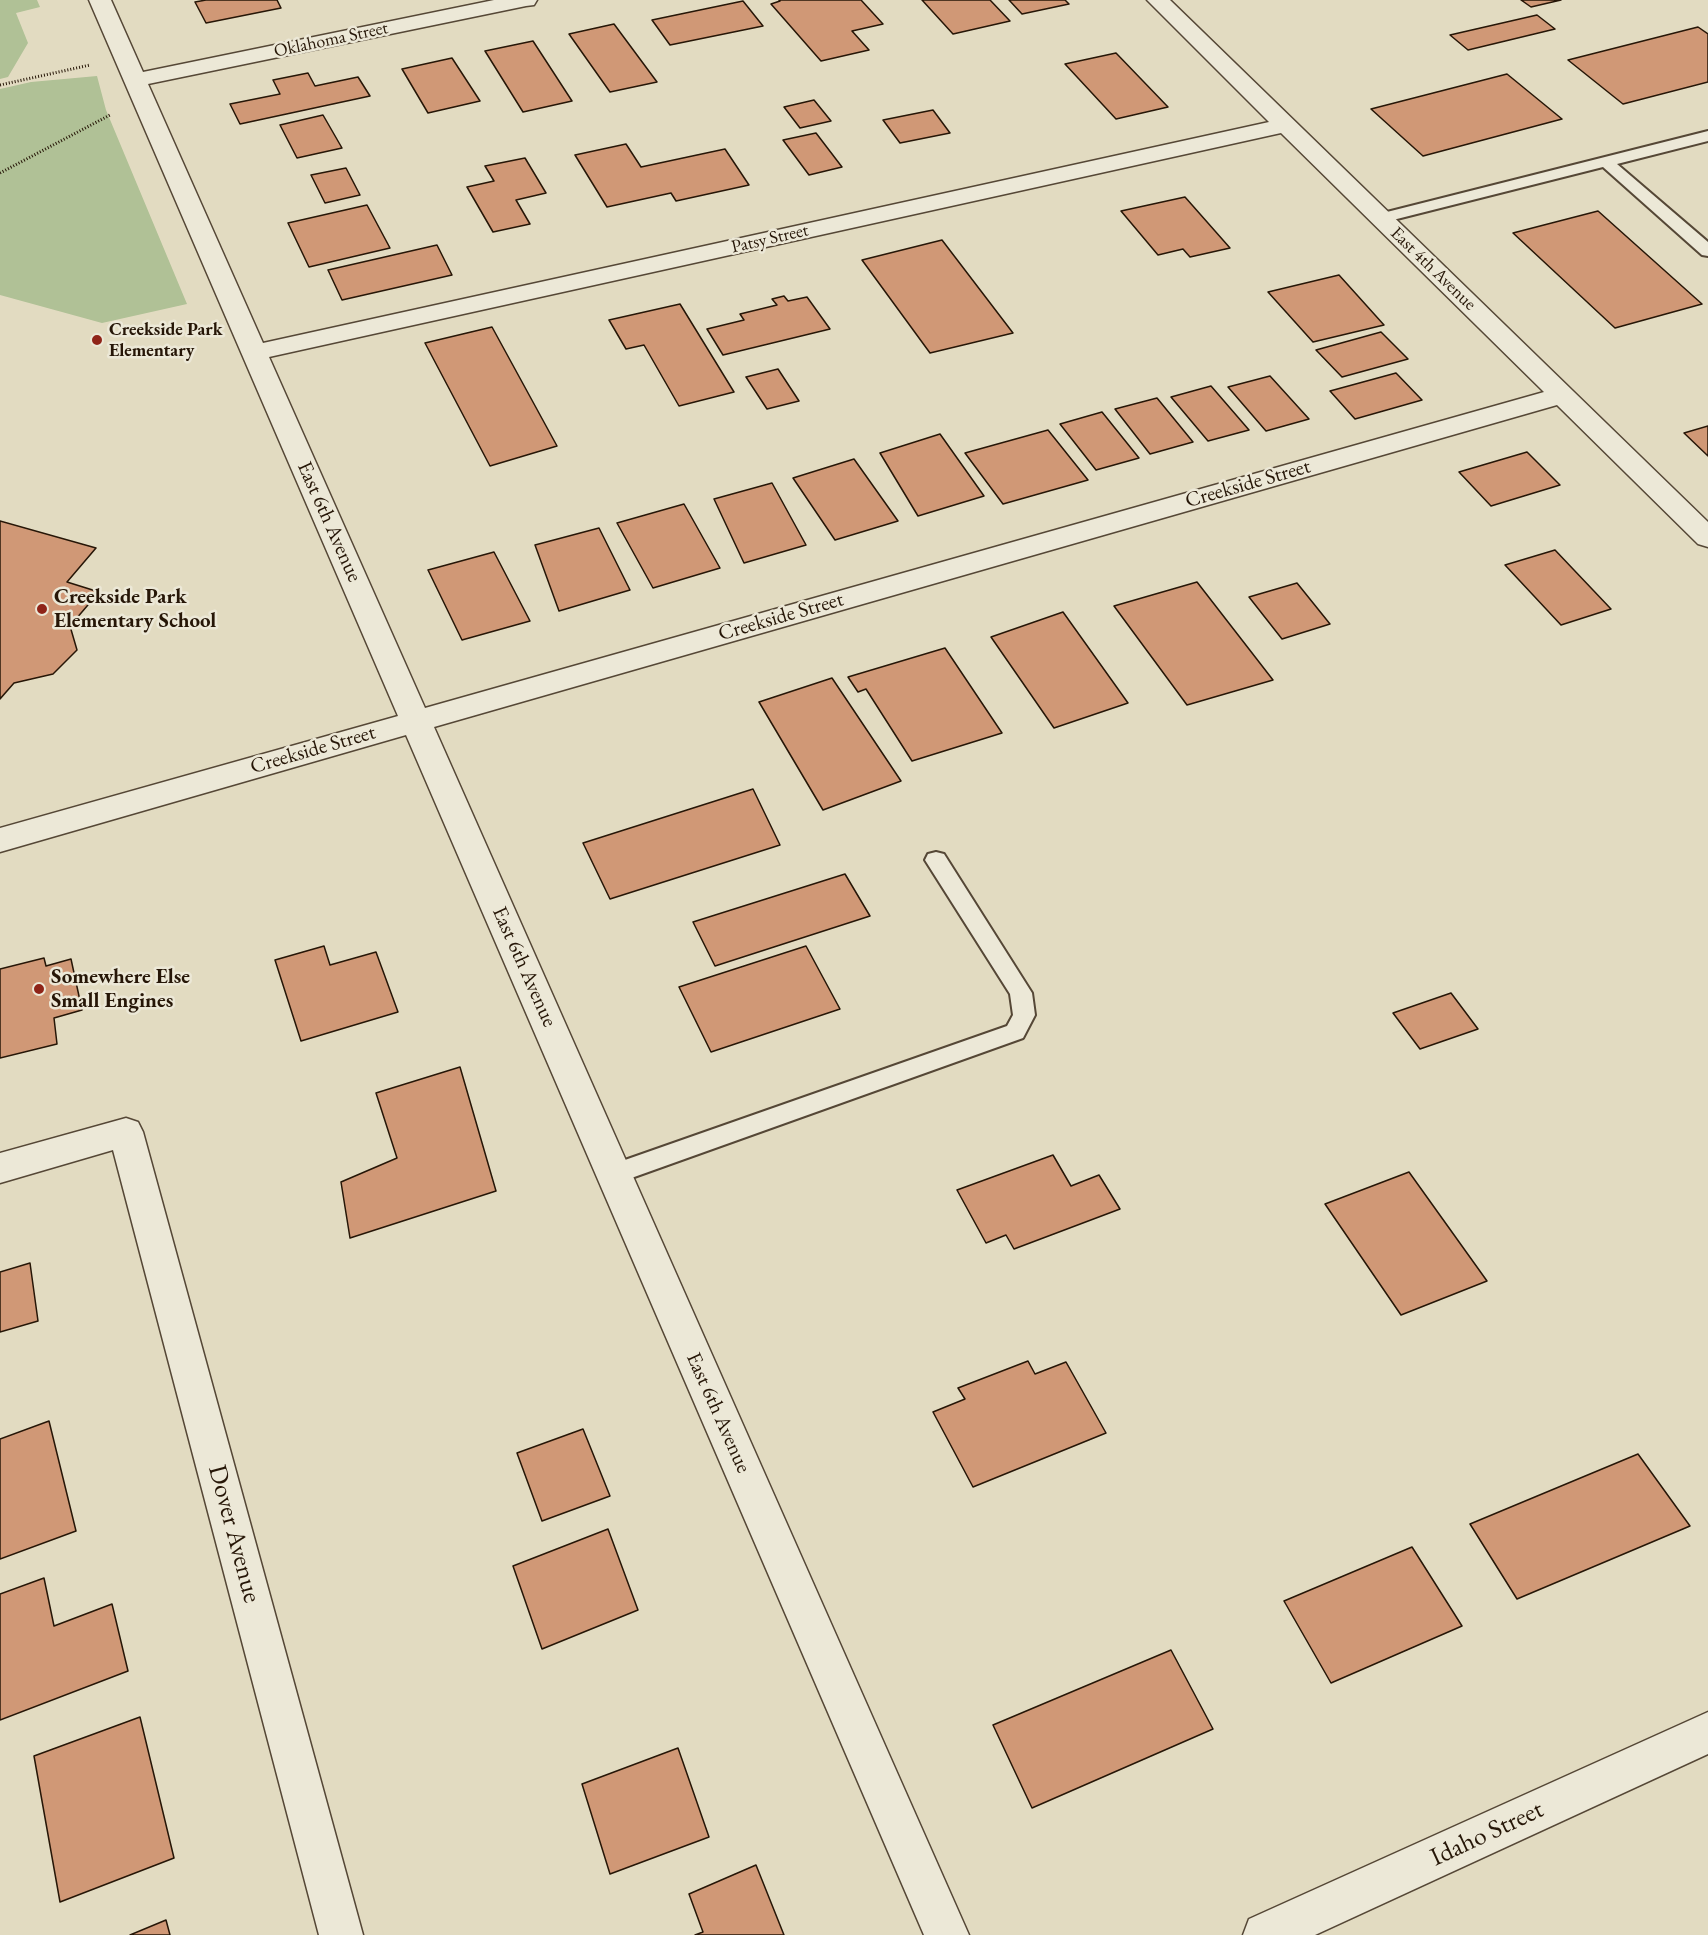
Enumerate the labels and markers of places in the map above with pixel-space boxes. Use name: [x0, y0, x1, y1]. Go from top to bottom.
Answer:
place label: Creekside Park Elementary: [109, 319, 223, 362]
marker: Creekside Park Elementary: [90, 333, 104, 347]
place label: Creekside Park Elementary School: [54, 584, 216, 634]
marker: Creekside Park Elementary School: [35, 602, 49, 616]
place label: Somewhere Else Small Engines: [51, 964, 190, 1014]
marker: Somewhere Else Small Engines: [32, 982, 46, 996]

